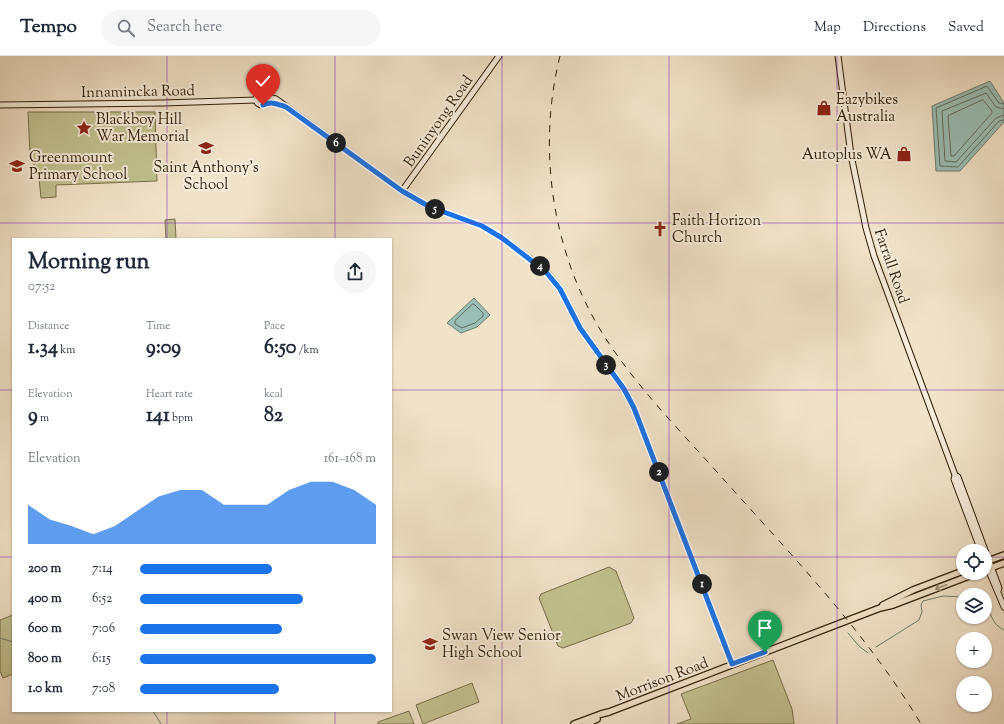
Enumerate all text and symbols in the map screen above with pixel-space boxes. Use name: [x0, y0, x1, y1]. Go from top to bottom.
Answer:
search box: [101, 10, 381, 46]
text: Tempo: [20, 14, 77, 41]
icon: search: [115, 17, 137, 39]
text: Search here: [147, 17, 222, 38]
text: Map: [814, 18, 841, 38]
text: Directions: [863, 18, 926, 38]
text: Saved: [948, 18, 984, 38]
pin: [246, 64, 280, 105]
icon: check: [252, 70, 274, 92]
street label: Buninyong Road: [400, 71, 479, 172]
street label: Innamincka Road: [81, 81, 196, 104]
place label: Eazybikes Australia: [836, 90, 898, 128]
shop icon: Eazybikes Australia: [815, 99, 833, 117]
place label: Blackboy Hill War Memorial: [96, 110, 189, 148]
place icon: Blackboy Hill War Memorial: [75, 119, 93, 137]
pin: 6: [326, 133, 346, 153]
text: 6: [333, 135, 339, 151]
school or university icon: Saint Anthony's School: [197, 139, 215, 157]
place label: Autoplus WA: [802, 145, 892, 166]
shop icon: Autoplus WA: [895, 145, 913, 163]
place label: Greenmount Primary School: [29, 148, 127, 186]
school or university icon: Greenmount Primary School: [8, 157, 26, 175]
place label: Saint Anthony's School: [153, 158, 259, 196]
pin: 5: [425, 199, 445, 219]
text: 5: [433, 201, 437, 217]
place label: Faith Horizon Church: [672, 211, 761, 249]
church icon: Faith Horizon Church: [651, 220, 669, 238]
street label: Farrall Road: [868, 226, 913, 307]
text: Morning run: [28, 247, 150, 279]
button: share: [334, 251, 376, 293]
pin: 4: [530, 256, 550, 276]
text: 4: [537, 258, 543, 274]
text: 07:52: [28, 278, 55, 296]
text: Distance: [28, 318, 69, 334]
text: Time: [146, 318, 170, 334]
text: Pace: [264, 318, 285, 334]
text: 1.34: [28, 334, 58, 363]
text: 9:09: [146, 334, 181, 363]
text: 6:50: [264, 334, 296, 363]
text: km: [58, 342, 75, 358]
text: /km: [296, 342, 319, 358]
pin: 3: [596, 355, 616, 375]
text: 3: [604, 357, 608, 373]
text: Elevation: [28, 386, 73, 402]
text: Heart rate: [146, 386, 193, 402]
text: kcal: [264, 386, 283, 402]
text: 9: [28, 402, 38, 431]
text: 141: [146, 402, 170, 431]
text: 82: [264, 402, 283, 431]
text: m: [38, 410, 49, 426]
text: bpm: [170, 410, 193, 426]
text: Elevation: [28, 450, 81, 468]
text: 161–168 m: [324, 450, 376, 468]
pin: 2: [649, 462, 669, 482]
text: 2: [656, 464, 662, 480]
map controls: [956, 544, 992, 712]
button: locate: [956, 544, 992, 580]
text: 200 m: [28, 560, 61, 578]
text: 7:14: [92, 560, 113, 578]
pin: 1: [692, 574, 712, 594]
text: 1: [700, 576, 704, 592]
one-way arrow: [935, 584, 947, 592]
button: layers: [956, 588, 992, 624]
text: 400 m: [28, 590, 62, 608]
text: 6:52: [92, 590, 112, 608]
pin: [748, 611, 782, 652]
icon: arrive: [754, 617, 776, 639]
text: 600 m: [28, 620, 62, 638]
text: 7:06: [92, 620, 115, 638]
place label: Swan View Senior High School: [442, 626, 561, 664]
button: +: [956, 632, 992, 668]
school or university icon: Swan View Senior High School: [421, 635, 439, 653]
text: 800 m: [28, 650, 62, 668]
text: 6:15: [92, 650, 111, 668]
street label: Morrison Road: [613, 653, 712, 708]
button: −: [956, 676, 992, 712]
text: 1.0 km: [28, 680, 63, 698]
text: 7:08: [92, 680, 115, 698]

